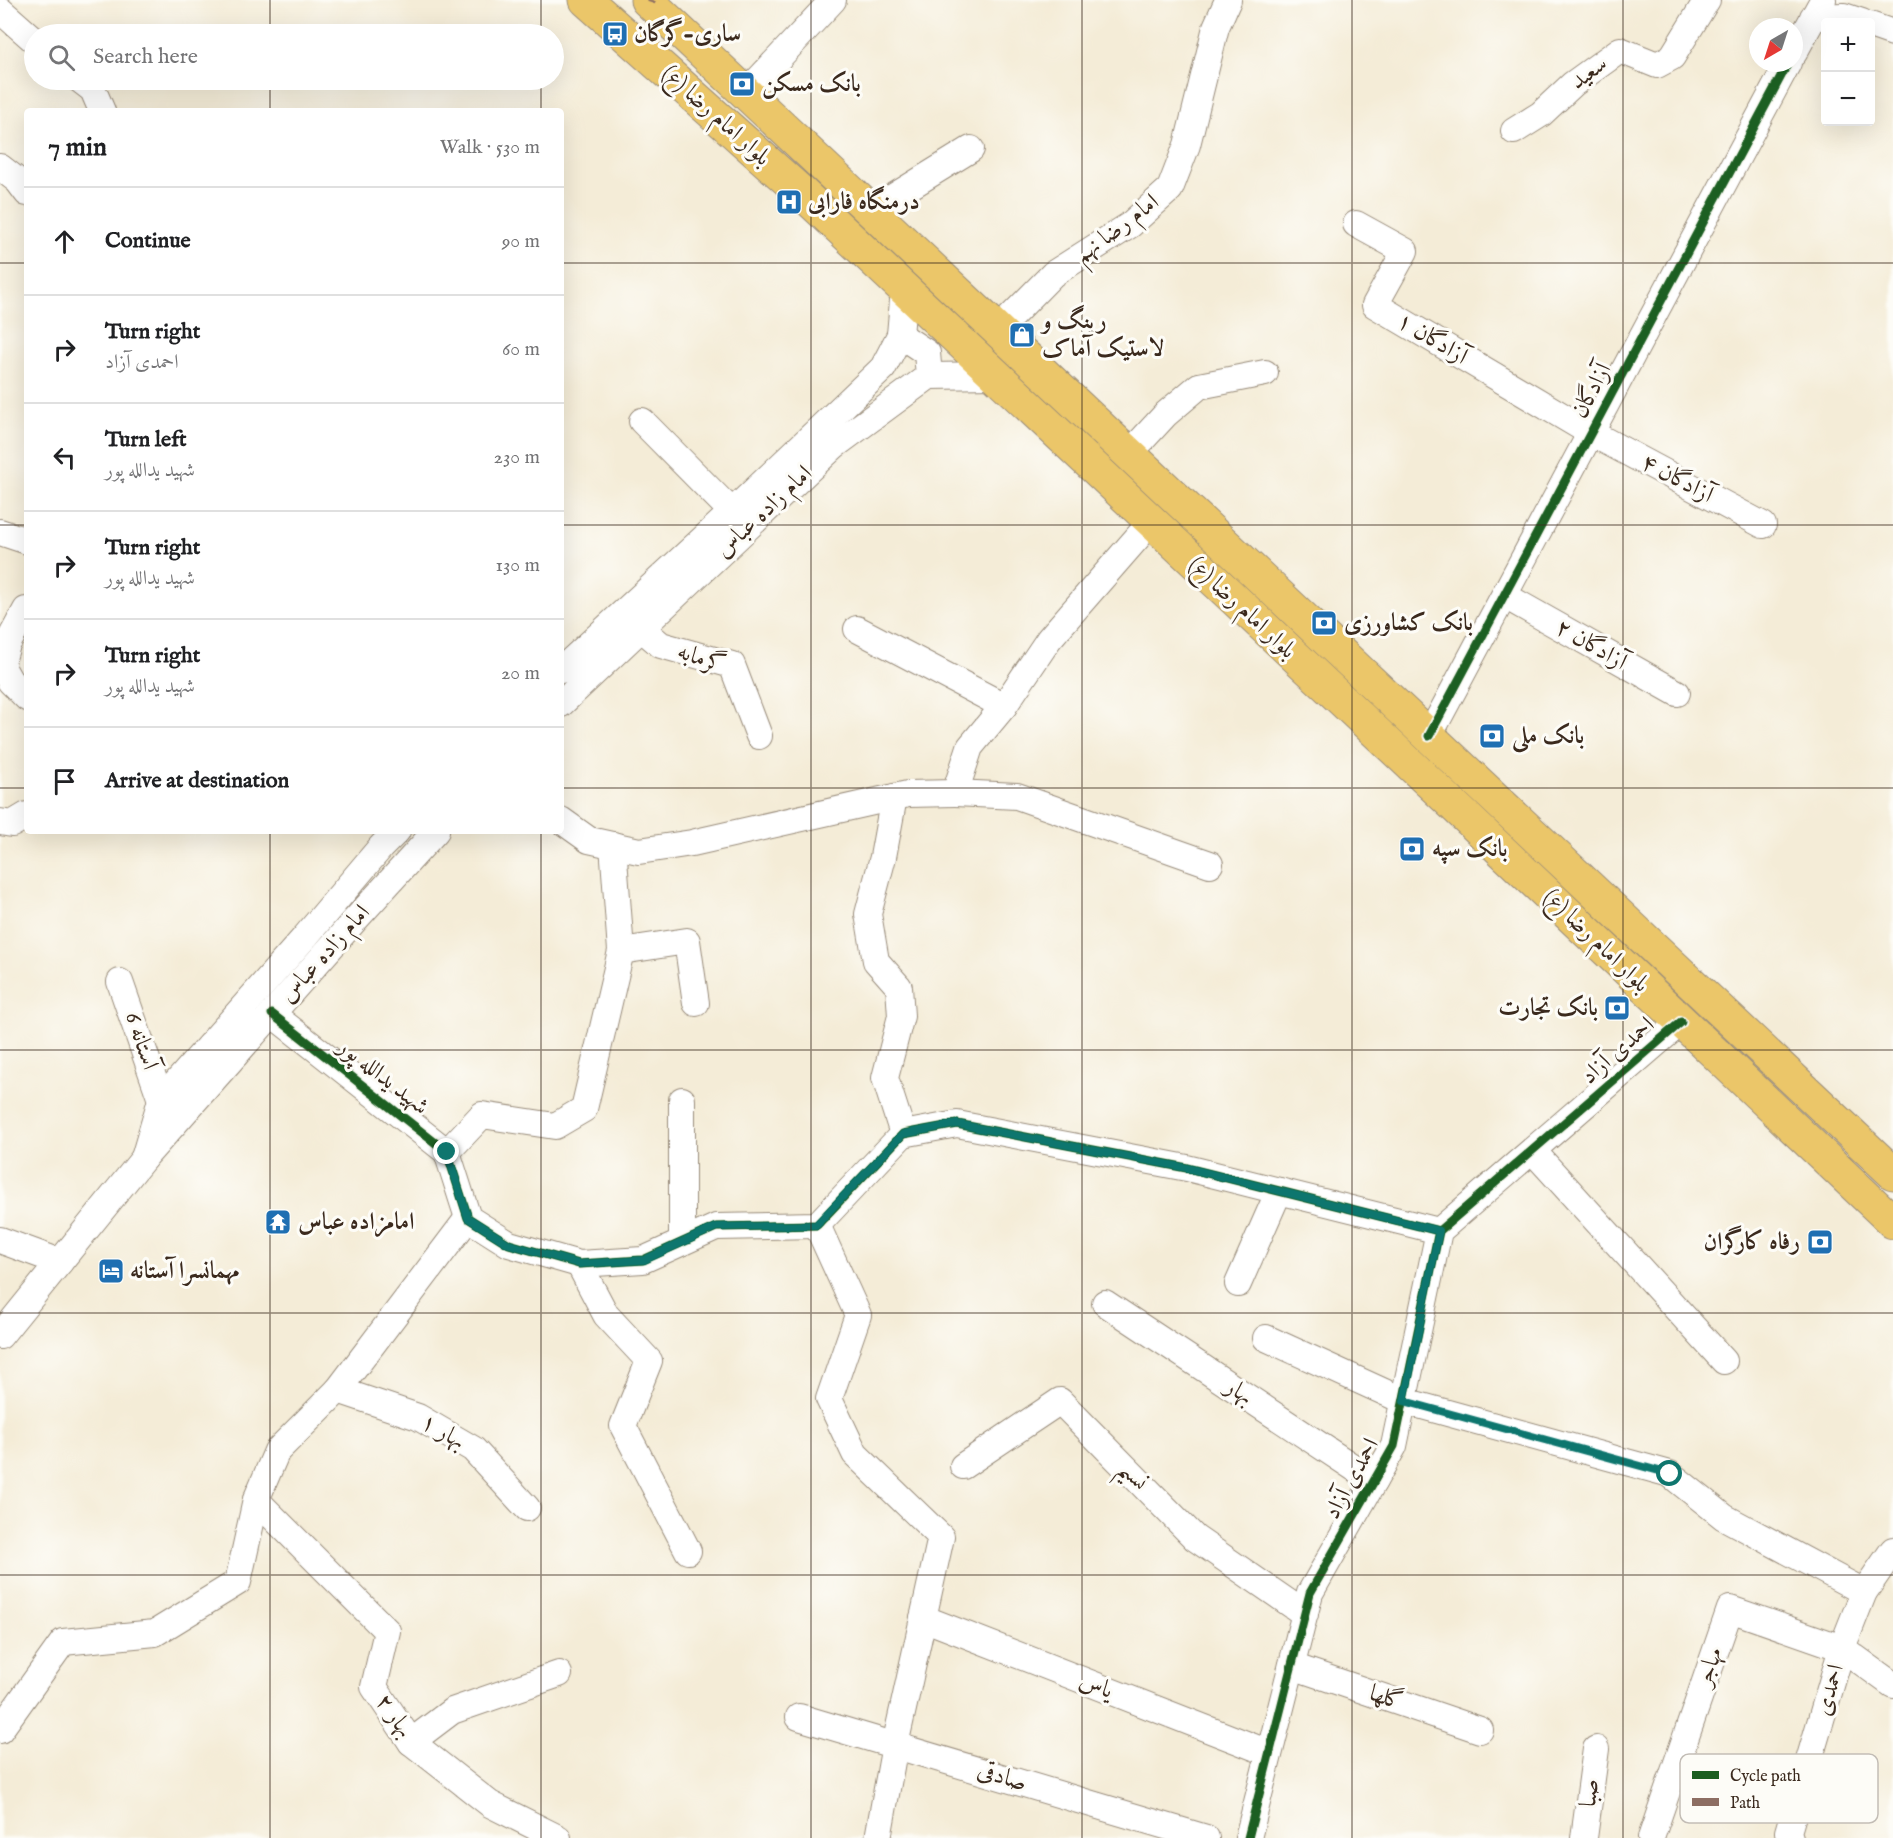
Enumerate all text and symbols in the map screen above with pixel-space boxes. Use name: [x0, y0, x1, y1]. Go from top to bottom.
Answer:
place label: ساری-گرگان: [634, 17, 741, 50]
north arrow: [1749, 18, 1803, 72]
map controls: [1821, 18, 1875, 126]
button: +: [1821, 18, 1875, 72]
bus stop icon: ساری-گرگان: [600, 19, 630, 49]
search box: [24, 24, 564, 90]
icon: search: [45, 41, 78, 74]
text: Search here: [93, 43, 198, 71]
street label: سعید: [1564, 49, 1614, 97]
street label: بلوار امام رضا (ع): [652, 59, 777, 176]
bank icon: بانک مسکن: [727, 69, 757, 99]
place label: بانک مسکن: [762, 69, 861, 100]
button: −: [1821, 72, 1875, 126]
text: 7 min: [48, 131, 107, 164]
text: Walk · 530 m: [440, 135, 540, 160]
place label: درمنگاه فارابی: [807, 185, 920, 218]
hospital icon: درمنگاه فارابی: [774, 187, 804, 217]
street label: امام رضا نهم: [1068, 187, 1169, 275]
icon: ahead: [48, 225, 81, 258]
text: Continue: [105, 227, 191, 255]
text: 90 m: [502, 229, 540, 254]
place label: رینگ و لاستیک آماک: [1039, 304, 1164, 365]
street label: آزادگان ۱: [1391, 305, 1476, 374]
text: Turn right: [105, 318, 200, 346]
shop icon: رینگ و لاستیک آماک: [1007, 320, 1037, 350]
icon: right: [48, 333, 81, 366]
text: 60 m: [502, 337, 540, 362]
text: احمدی آزاد: [105, 350, 179, 375]
street label: آزادگان: [1564, 355, 1621, 424]
text: Turn left: [105, 426, 187, 454]
icon: left: [48, 441, 81, 474]
text: 230 m: [494, 445, 540, 470]
street label: آزادگان ۴: [1635, 446, 1722, 512]
text: شهید یدالله پور: [105, 458, 195, 483]
street label: امام زاده عباس: [709, 459, 822, 568]
text: Turn right: [105, 534, 200, 562]
icon: right: [48, 549, 81, 582]
street label: بلوار امام رضا (ع): [1179, 550, 1303, 669]
text: 130 m: [495, 553, 540, 578]
text: شهید یدالله پور: [105, 566, 195, 591]
bank icon: بانک کشاورزی: [1309, 608, 1339, 638]
place label: بانک کشاورزی: [1344, 608, 1473, 639]
street label: آزادگان ۲: [1550, 611, 1635, 679]
street label: گرمابه: [673, 634, 730, 682]
text: Turn right: [105, 642, 200, 670]
icon: right: [48, 657, 81, 690]
text: 20 m: [501, 661, 540, 686]
text: شهید یدالله پور: [105, 674, 195, 699]
bank icon: بانک ملی: [1477, 721, 1507, 751]
place label: بانک ملی: [1511, 721, 1584, 754]
icon: arrive: [48, 765, 81, 798]
text: Arrive at destination: [105, 767, 289, 795]
bank icon: بانک سپه: [1397, 834, 1427, 864]
place label: بانک سپه: [1432, 834, 1508, 865]
street label: بلوار امام رضا (ع): [1533, 882, 1656, 1003]
street label: امام زاده عباس: [273, 898, 380, 1013]
place label: بانک تجارت: [1498, 993, 1598, 1024]
bank icon: بانک تجارت: [1602, 993, 1632, 1023]
street label: آستانه 6: [117, 1008, 166, 1077]
street label: احمدی آزاد: [1574, 1010, 1662, 1092]
street label: شهید یدالله پور: [329, 1030, 435, 1122]
route end: [433, 1138, 459, 1164]
temple icon: امامزاده عباس: [263, 1207, 293, 1237]
place label: امامزاده عباس: [298, 1207, 414, 1238]
place label: رفاه کارگران: [1703, 1225, 1800, 1258]
bank icon: رفاه کارگران: [1805, 1227, 1835, 1257]
hotel icon: مهمانسرا آستانه: [96, 1256, 126, 1286]
place label: مهمانسرا آستانه: [130, 1256, 239, 1287]
street label: بهار: [1217, 1370, 1259, 1413]
street label: بهار ۱: [415, 1407, 471, 1457]
street label: احمدی آزاد: [1317, 1433, 1387, 1525]
street label: نسیم: [1106, 1454, 1155, 1503]
route start: [1656, 1460, 1682, 1486]
street label: مهاجر: [1688, 1643, 1731, 1693]
street label: احمدی: [1808, 1661, 1852, 1719]
street label: یاس: [1075, 1665, 1119, 1707]
street label: گلها: [1365, 1677, 1407, 1718]
street label: بهار ۲: [368, 1688, 420, 1744]
legend: [1680, 1754, 1878, 1823]
street label: صادقی: [973, 1755, 1031, 1799]
text: Cycle path: [1730, 1767, 1801, 1787]
street label: صبا: [1573, 1777, 1607, 1809]
text: Path: [1730, 1794, 1761, 1814]

